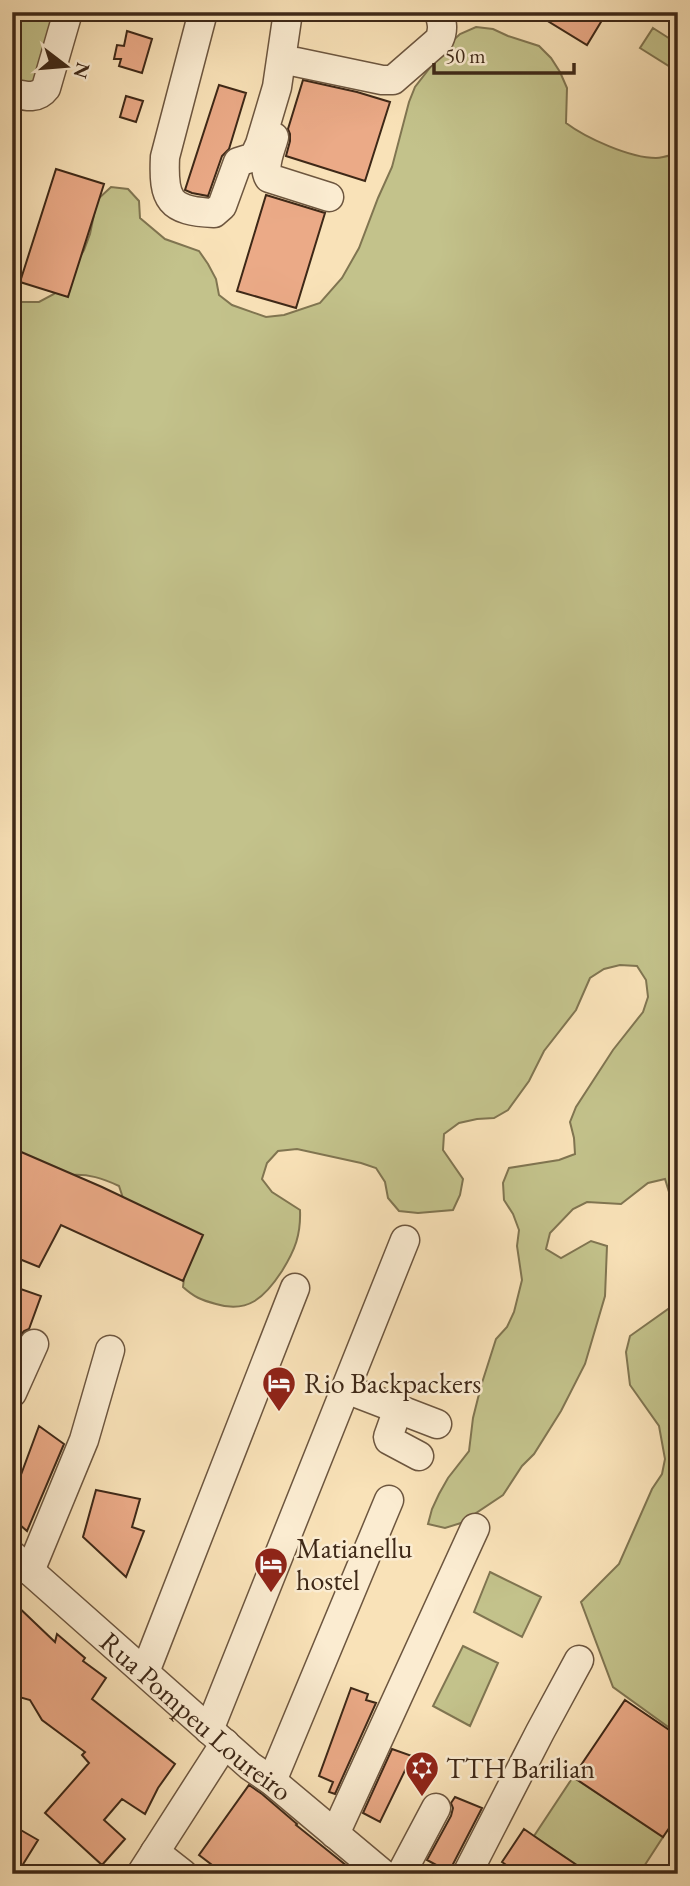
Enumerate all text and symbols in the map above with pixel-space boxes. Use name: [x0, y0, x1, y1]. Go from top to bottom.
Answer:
north arrow: [32, 32, 102, 102]
scale bar: [434, 32, 574, 76]
text: 50 m: [445, 42, 486, 69]
text: N: [68, 60, 96, 82]
hotel icon: Rio Backpackers: [260, 1364, 298, 1413]
place label: Rio Backpackers: [304, 1365, 481, 1401]
place label: Matianellu hostel: [296, 1530, 413, 1598]
hotel icon: Matianellu hostel: [252, 1545, 290, 1594]
street label: Rua Pompeu Loureiro: [93, 1624, 300, 1809]
synagogue icon: TTH Barilian: [403, 1749, 441, 1798]
place label: TTH Barilian: [446, 1750, 595, 1786]

